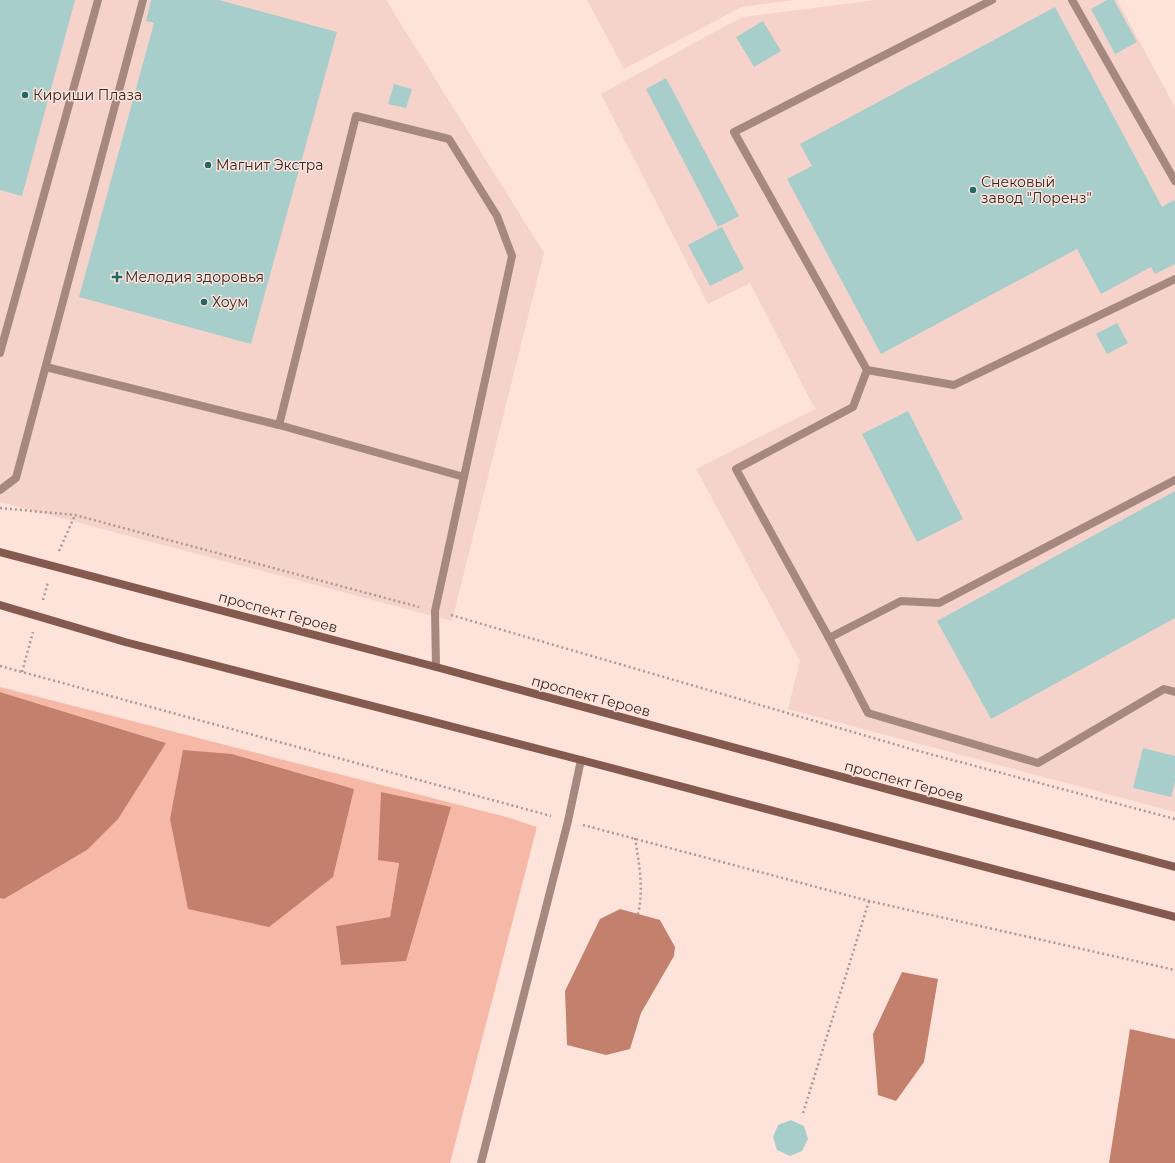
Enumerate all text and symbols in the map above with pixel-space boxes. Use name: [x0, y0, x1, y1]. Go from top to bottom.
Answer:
place label: Кириши Плаза: [33, 86, 142, 104]
marker: Кириши Плаза: [20, 90, 30, 100]
place label: Магнит Экстра: [216, 156, 324, 174]
marker: Магнит Экстра: [203, 160, 213, 170]
place label: Снековый завод "Лоренз": [981, 173, 1092, 207]
marker: Снековый завод "Лоренз": [968, 185, 978, 195]
place label: Мелодия здоровья: [125, 268, 264, 286]
marker: Мелодия здоровья: [112, 272, 122, 282]
place label: Хоум: [212, 293, 248, 311]
marker: Хоум: [199, 297, 209, 307]
street label: проспект Героев: [216, 587, 340, 637]
street label: проспект Героев: [529, 671, 653, 721]
street label: проспект Героев: [842, 756, 966, 806]

